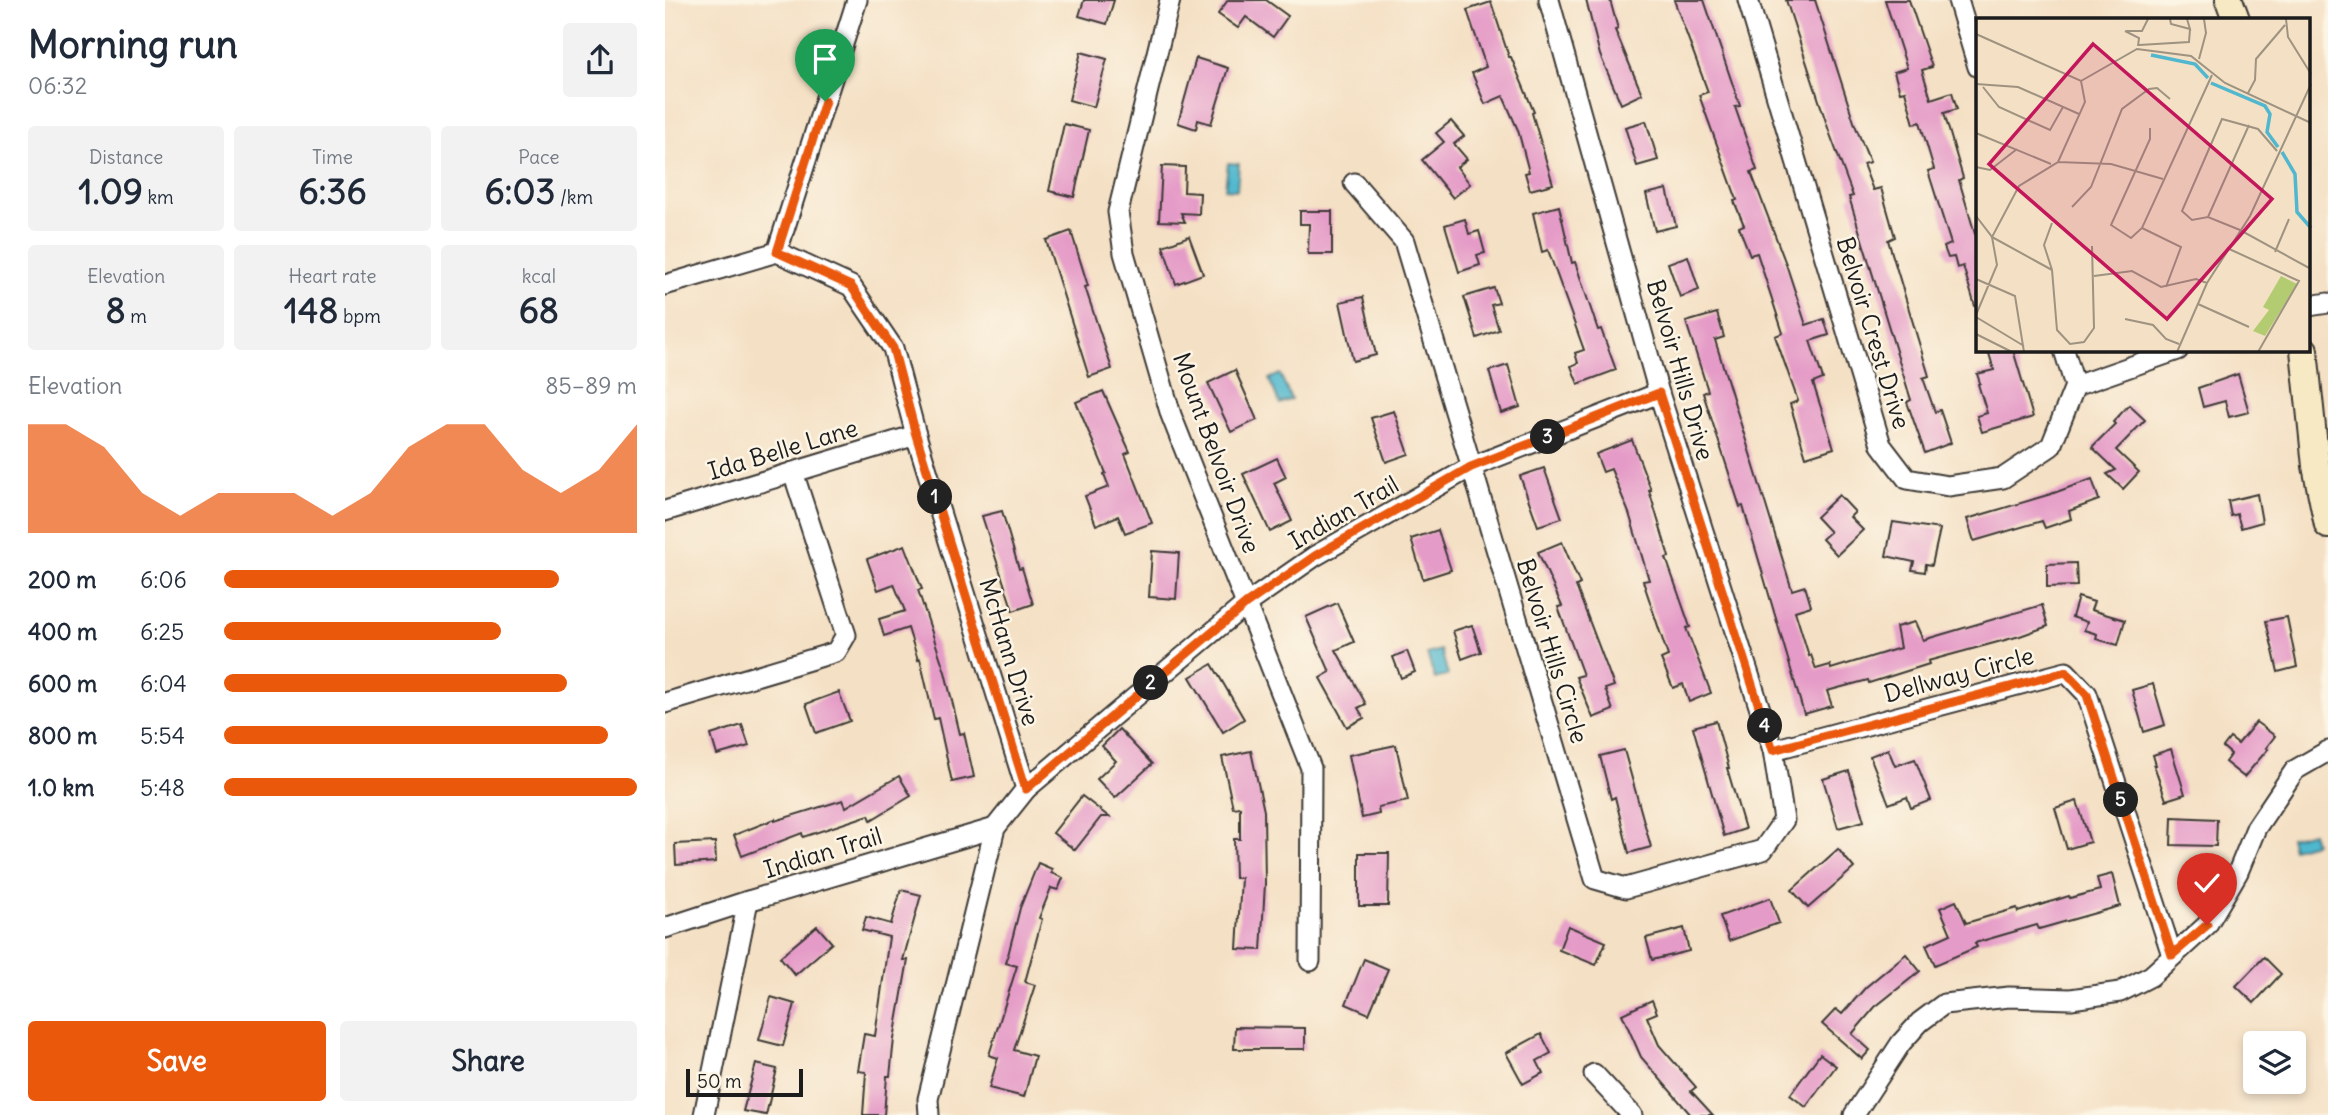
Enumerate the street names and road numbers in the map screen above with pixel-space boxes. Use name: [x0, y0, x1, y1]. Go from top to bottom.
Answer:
street label: Belvoir Crest Drive: [1830, 233, 1917, 432]
street label: Belvoir Hills Drive: [1641, 276, 1721, 464]
street label: Mount Belvoir Drive: [1167, 348, 1267, 557]
street label: Ida Belle Lane: [704, 412, 861, 486]
street label: Indian Trail: [1283, 469, 1404, 556]
street label: Belvoir Hills Circle: [1511, 555, 1595, 747]
street label: McHann Drive: [973, 574, 1047, 729]
street label: Dellway Circle: [1881, 640, 2037, 708]
street label: Indian Trail: [760, 820, 885, 884]

